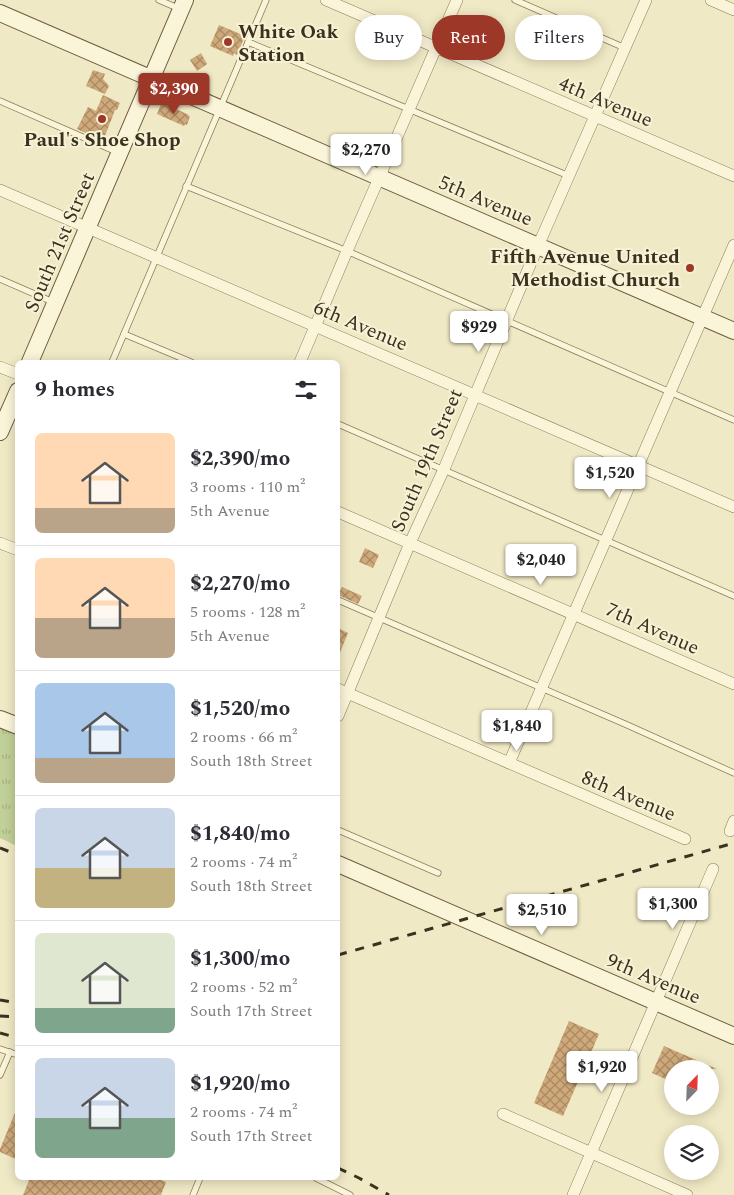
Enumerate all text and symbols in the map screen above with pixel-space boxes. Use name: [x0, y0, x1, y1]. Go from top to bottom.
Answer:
chip: Buy: [355, 15, 422, 60]
chip: Rent: [432, 15, 505, 60]
chip: Filters: [515, 15, 603, 60]
place label: White Oak Station: [238, 17, 338, 70]
marker: White Oak Station: [222, 36, 234, 48]
street label: 4th Avenue: [554, 69, 657, 135]
pin: $2,390: [133, 72, 215, 115]
text: $2,390: [149, 77, 199, 101]
marker: Paul's Shoe Shop: [96, 113, 108, 125]
place label: Paul's Shoe Shop: [23, 125, 181, 155]
pin: $2,270: [325, 134, 407, 176]
text: $2,270: [341, 138, 391, 162]
street label: South 21st Street: [17, 168, 103, 317]
street label: 5th Avenue: [434, 168, 537, 234]
place label: Fifth Avenue United Methodist Church: [490, 242, 680, 295]
marker: Fifth Avenue United Methodist Church: [684, 262, 696, 274]
street label: 6th Avenue: [309, 293, 412, 359]
pin: $929: [449, 310, 509, 353]
text: $929: [461, 315, 497, 339]
text: 9 homes: [35, 374, 115, 406]
icon: filters: [292, 376, 320, 404]
street label: South 19th Street: [383, 384, 471, 537]
text: $2,390/mo: [190, 443, 290, 475]
icon: home: [75, 453, 135, 513]
pin: $1,520: [569, 456, 651, 499]
text: $1,520: [585, 461, 635, 485]
text: 3 rooms · 110 m²: [190, 475, 305, 499]
text: 5th Avenue: [190, 499, 270, 523]
pin: $2,040: [500, 544, 582, 586]
text: $2,040: [516, 548, 566, 572]
text: $2,270/mo: [190, 568, 290, 600]
icon: home: [75, 578, 135, 638]
street label: 7th Avenue: [601, 595, 704, 663]
text: 5 rooms · 128 m²: [190, 600, 305, 624]
text: 5th Avenue: [190, 624, 270, 648]
text: $1,520/mo: [190, 693, 290, 725]
icon: home: [75, 703, 135, 763]
pin: $1,840: [476, 710, 558, 752]
text: $1,840: [492, 714, 542, 738]
text: 2 rooms · 66 m²: [190, 725, 297, 749]
text: South 18th Street: [190, 749, 312, 773]
street label: 8th Avenue: [577, 763, 680, 829]
text: $1,840/mo: [190, 818, 290, 850]
icon: home: [75, 828, 135, 888]
text: 2 rooms · 74 m²: [190, 850, 297, 874]
text: South 18th Street: [190, 874, 312, 898]
pin: $1,300: [632, 888, 714, 930]
text: $1,300: [648, 892, 698, 916]
pin: $2,510: [501, 894, 583, 936]
text: $2,510: [517, 898, 567, 922]
text: $1,300/mo: [190, 943, 290, 975]
street label: 9th Avenue: [602, 946, 705, 1012]
icon: home: [75, 953, 135, 1013]
text: 2 rooms · 52 m²: [190, 975, 297, 999]
text: South 17th Street: [190, 999, 312, 1023]
pin: $1,920: [561, 1050, 643, 1093]
text: $1,920: [577, 1055, 627, 1079]
north arrow: [664, 1060, 719, 1115]
map controls: [664, 1060, 719, 1180]
text: $1,920/mo: [190, 1068, 290, 1100]
icon: home: [75, 1078, 135, 1138]
text: 2 rooms · 74 m²: [190, 1100, 297, 1124]
text: South 17th Street: [190, 1124, 312, 1148]
button: layers: [664, 1125, 719, 1180]

